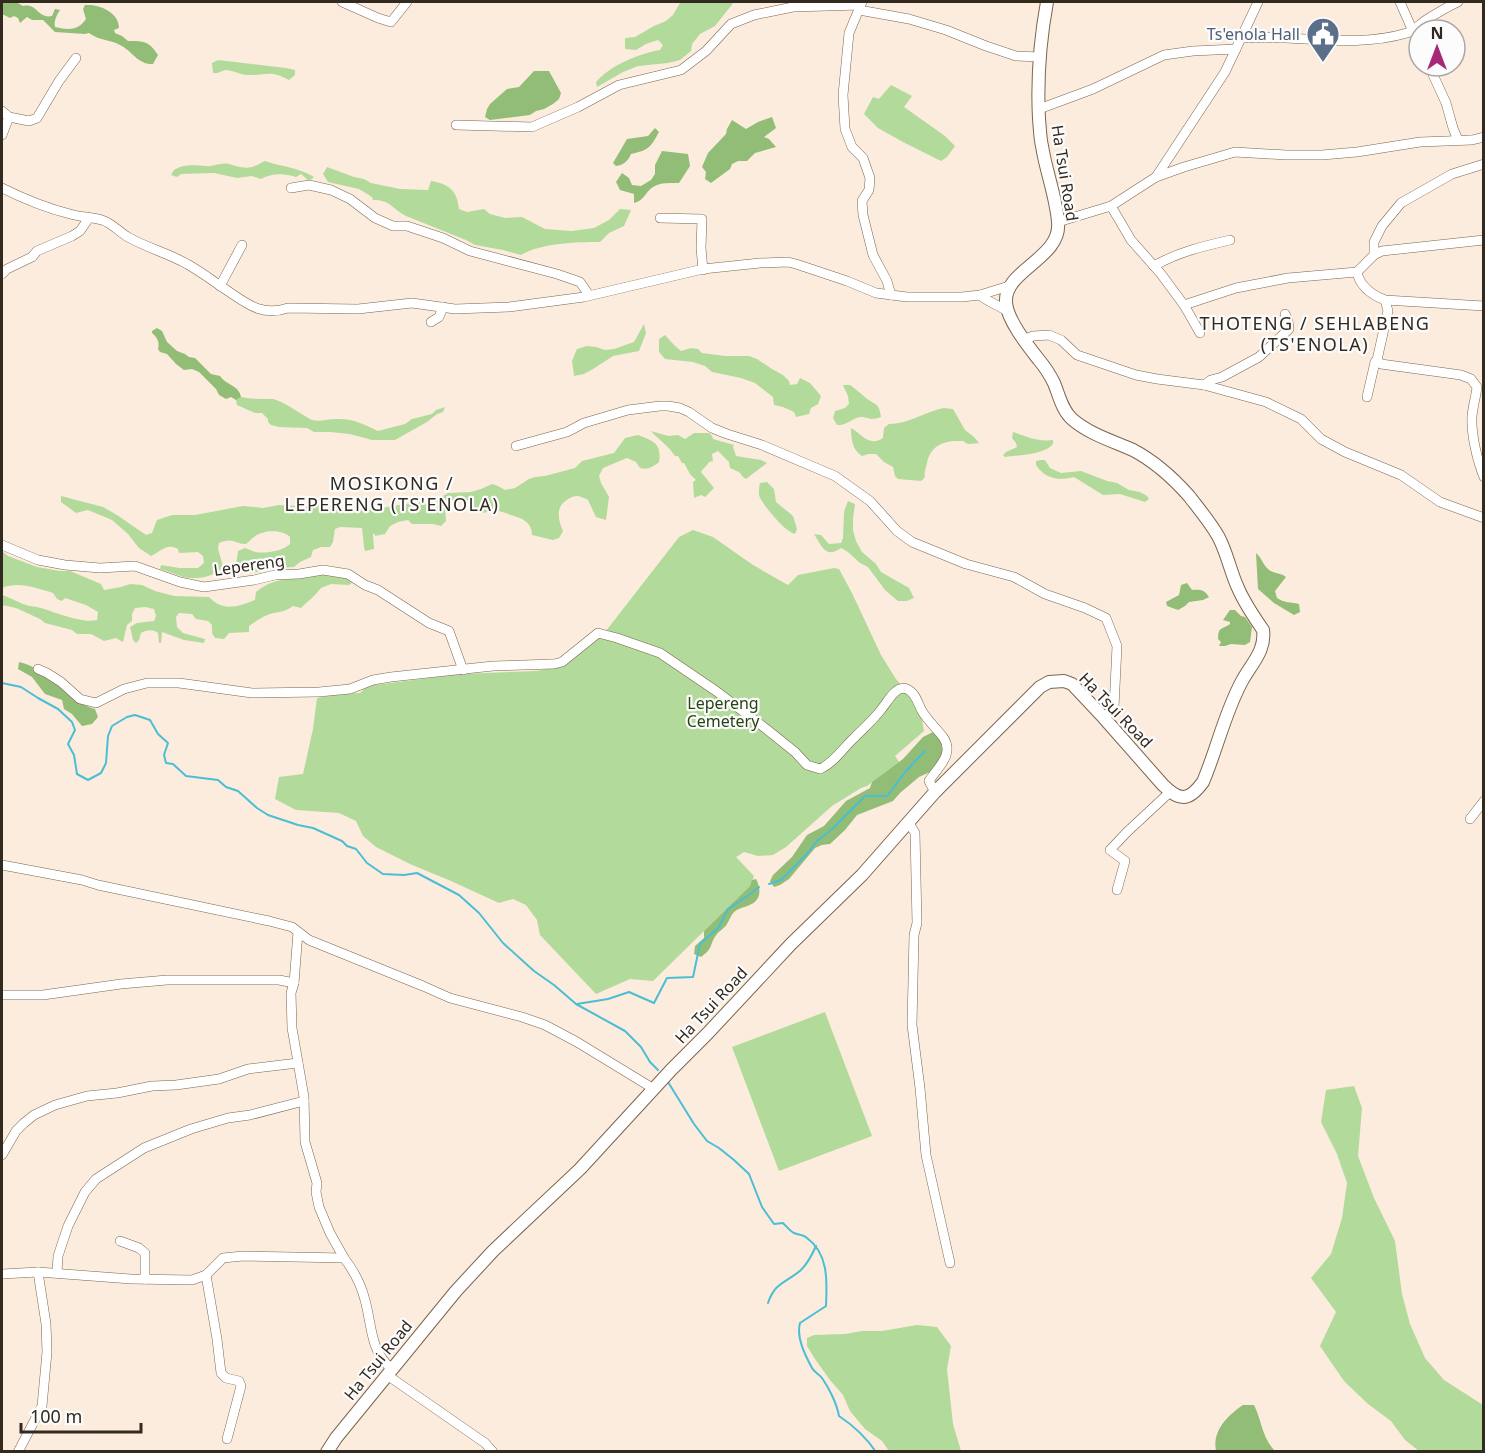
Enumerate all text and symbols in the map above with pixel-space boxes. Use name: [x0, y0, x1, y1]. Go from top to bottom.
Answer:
public building icon: Ts'enola Hall: [1305, 16, 1341, 63]
north arrow: [1407, 18, 1467, 78]
text: N: [1430, 22, 1444, 44]
place label: Ts'enola Hall: [1207, 23, 1300, 45]
street label: Ha Tsui Road: [1047, 123, 1083, 223]
district label: THOTENG / SEHLABENG (TS'ENOLA): [1200, 311, 1430, 356]
district label: MOSIKONG / LEPERENG (TS'ENOLA): [285, 471, 499, 516]
street label: Lepereng: [212, 549, 286, 581]
street label: Ha Tsui Road: [1074, 667, 1158, 753]
park label: Lepereng Cemetery: [687, 692, 760, 732]
street label: Ha Tsui Road: [670, 962, 752, 1048]
street label: Ha Tsui Road: [339, 1315, 417, 1405]
scale bar: [21, 1396, 141, 1434]
text: 100 m: [30, 1404, 82, 1428]

